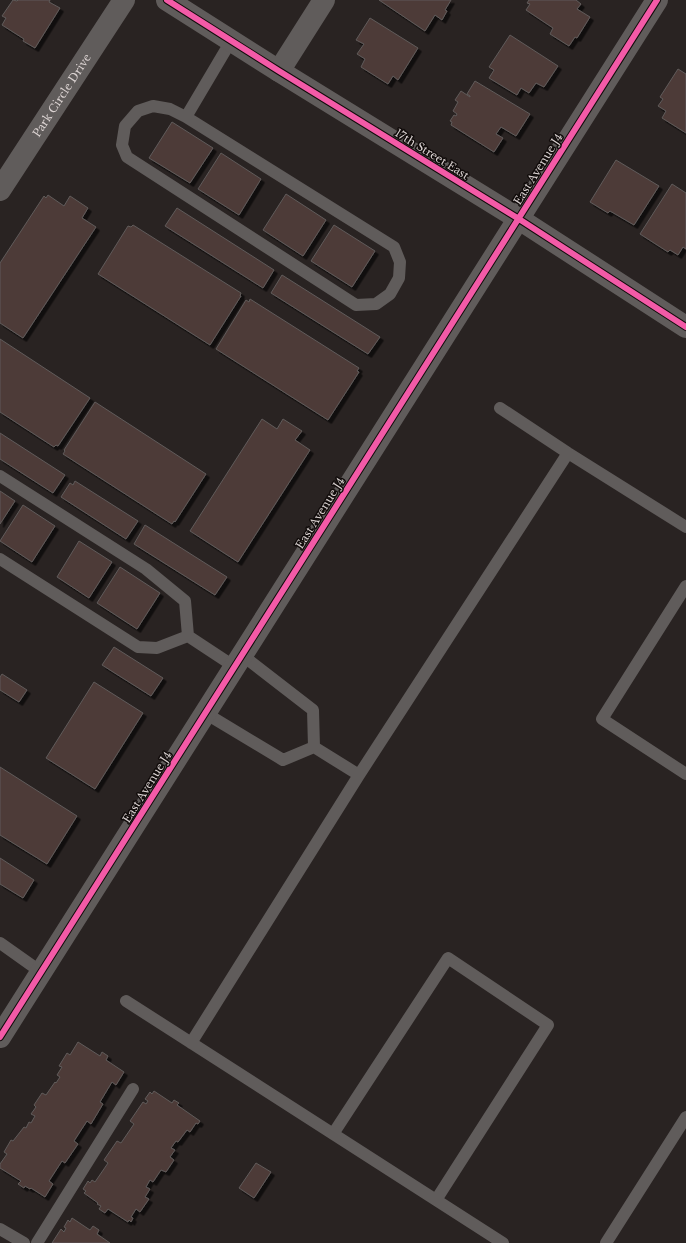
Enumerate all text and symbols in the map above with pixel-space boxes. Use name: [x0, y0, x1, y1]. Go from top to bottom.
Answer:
street label: Park Circle Drive: [29, 51, 94, 140]
street label: 17th Street East: [392, 126, 472, 183]
street label: East Avenue J4: [510, 131, 566, 207]
street label: East Avenue J4: [292, 475, 348, 551]
street label: East Avenue J4: [119, 749, 175, 825]

